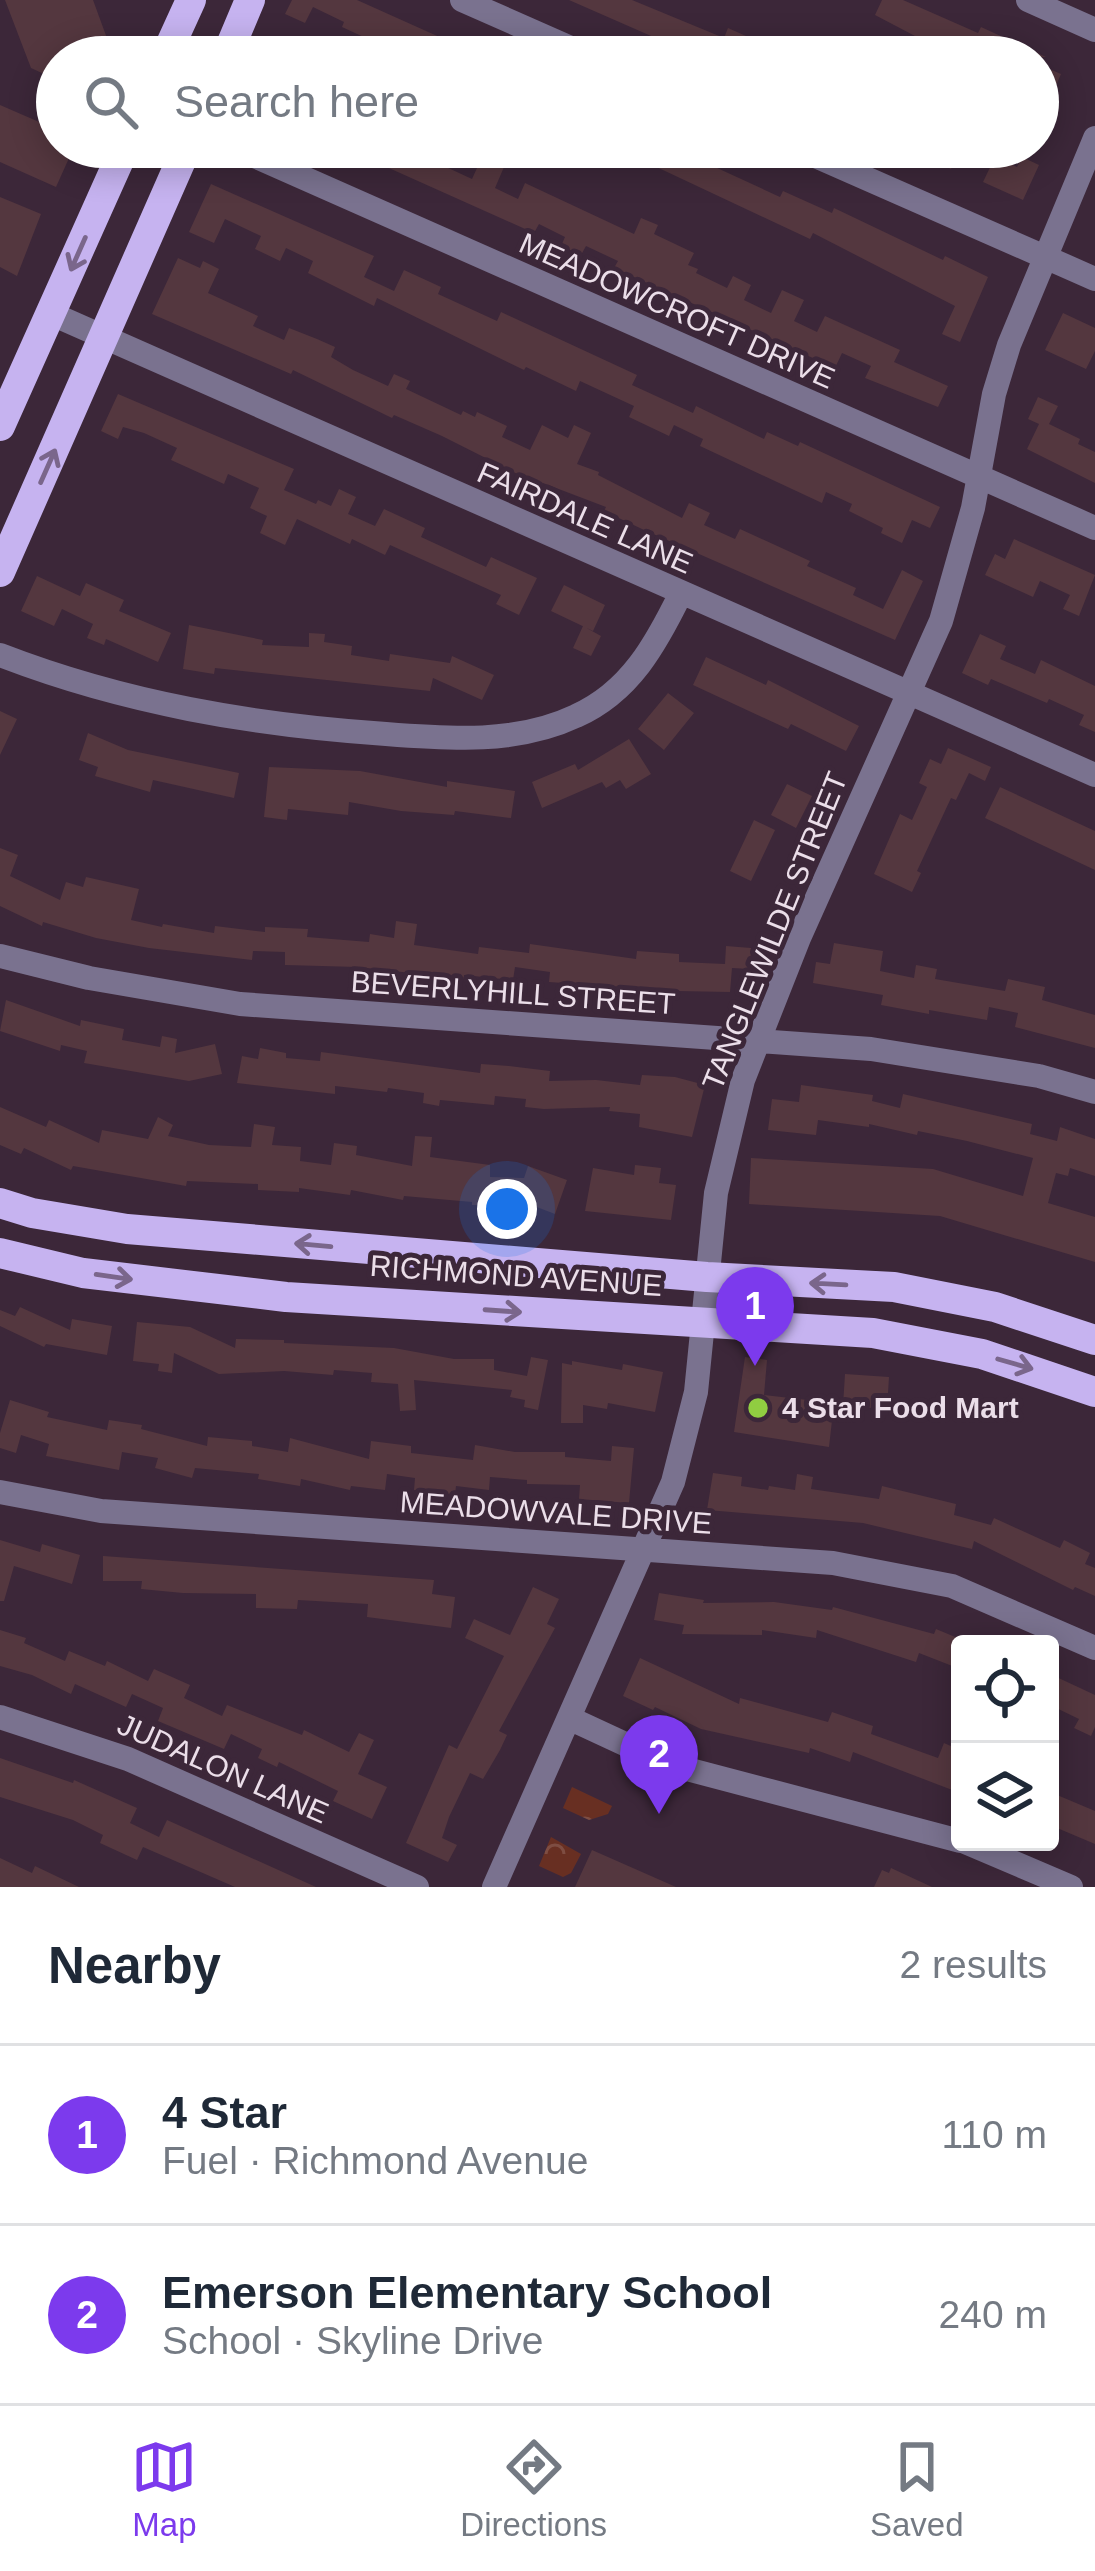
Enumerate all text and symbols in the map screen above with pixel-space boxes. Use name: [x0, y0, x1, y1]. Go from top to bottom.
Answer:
search box: [36, 36, 1059, 168]
icon: search: [78, 69, 144, 135]
text: Search here: [174, 76, 419, 127]
street label: MEADOWCROFT DRIVE: [515, 226, 840, 395]
one-way arrow: [66, 235, 88, 271]
one-way arrow: [38, 448, 60, 484]
street label: FAIRDALE LANE: [473, 455, 698, 580]
street label: TANGLEWILDE STREET: [696, 767, 853, 1094]
street label: BEVERLYHILL STREET: [350, 965, 676, 1020]
your location: [477, 1179, 537, 1239]
one-way arrow: [294, 1233, 333, 1256]
street label: RICHMOND AVENUE: [369, 1249, 663, 1302]
one-way arrow: [94, 1266, 133, 1289]
pin: 1: [716, 1267, 794, 1366]
one-way arrow: [809, 1272, 848, 1295]
one-way arrow: [483, 1300, 522, 1323]
one-way arrow: [996, 1354, 1034, 1376]
place label: 4 Star Food Mart: [782, 1391, 1019, 1424]
marker: 4 Star Food Mart: [745, 1395, 771, 1421]
street label: MEADOWVALE DRIVE: [399, 1485, 713, 1540]
map controls: [951, 1635, 1059, 1851]
button: locate: [951, 1635, 1059, 1743]
street label: JUDALON LANE: [113, 1707, 333, 1830]
pin: 2: [620, 1715, 698, 1814]
button: layers: [951, 1743, 1059, 1851]
text: Nearby: [48, 1937, 221, 1994]
text: 2 results: [900, 1943, 1047, 1986]
text: 4 Star: [162, 2087, 287, 2138]
text: 1: [76, 2113, 98, 2156]
text: 110 m: [942, 2113, 1047, 2156]
text: Fuel · Richmond Avenue: [162, 2139, 588, 2182]
text: Emerson Elementary School: [162, 2267, 772, 2318]
text: 2: [76, 2293, 98, 2336]
text: 240 m: [939, 2293, 1047, 2336]
text: School · Skyline Drive: [162, 2319, 543, 2362]
tab: Map: [131, 2434, 197, 2544]
tab: Directions: [460, 2434, 607, 2544]
tab: Saved: [870, 2434, 964, 2544]

